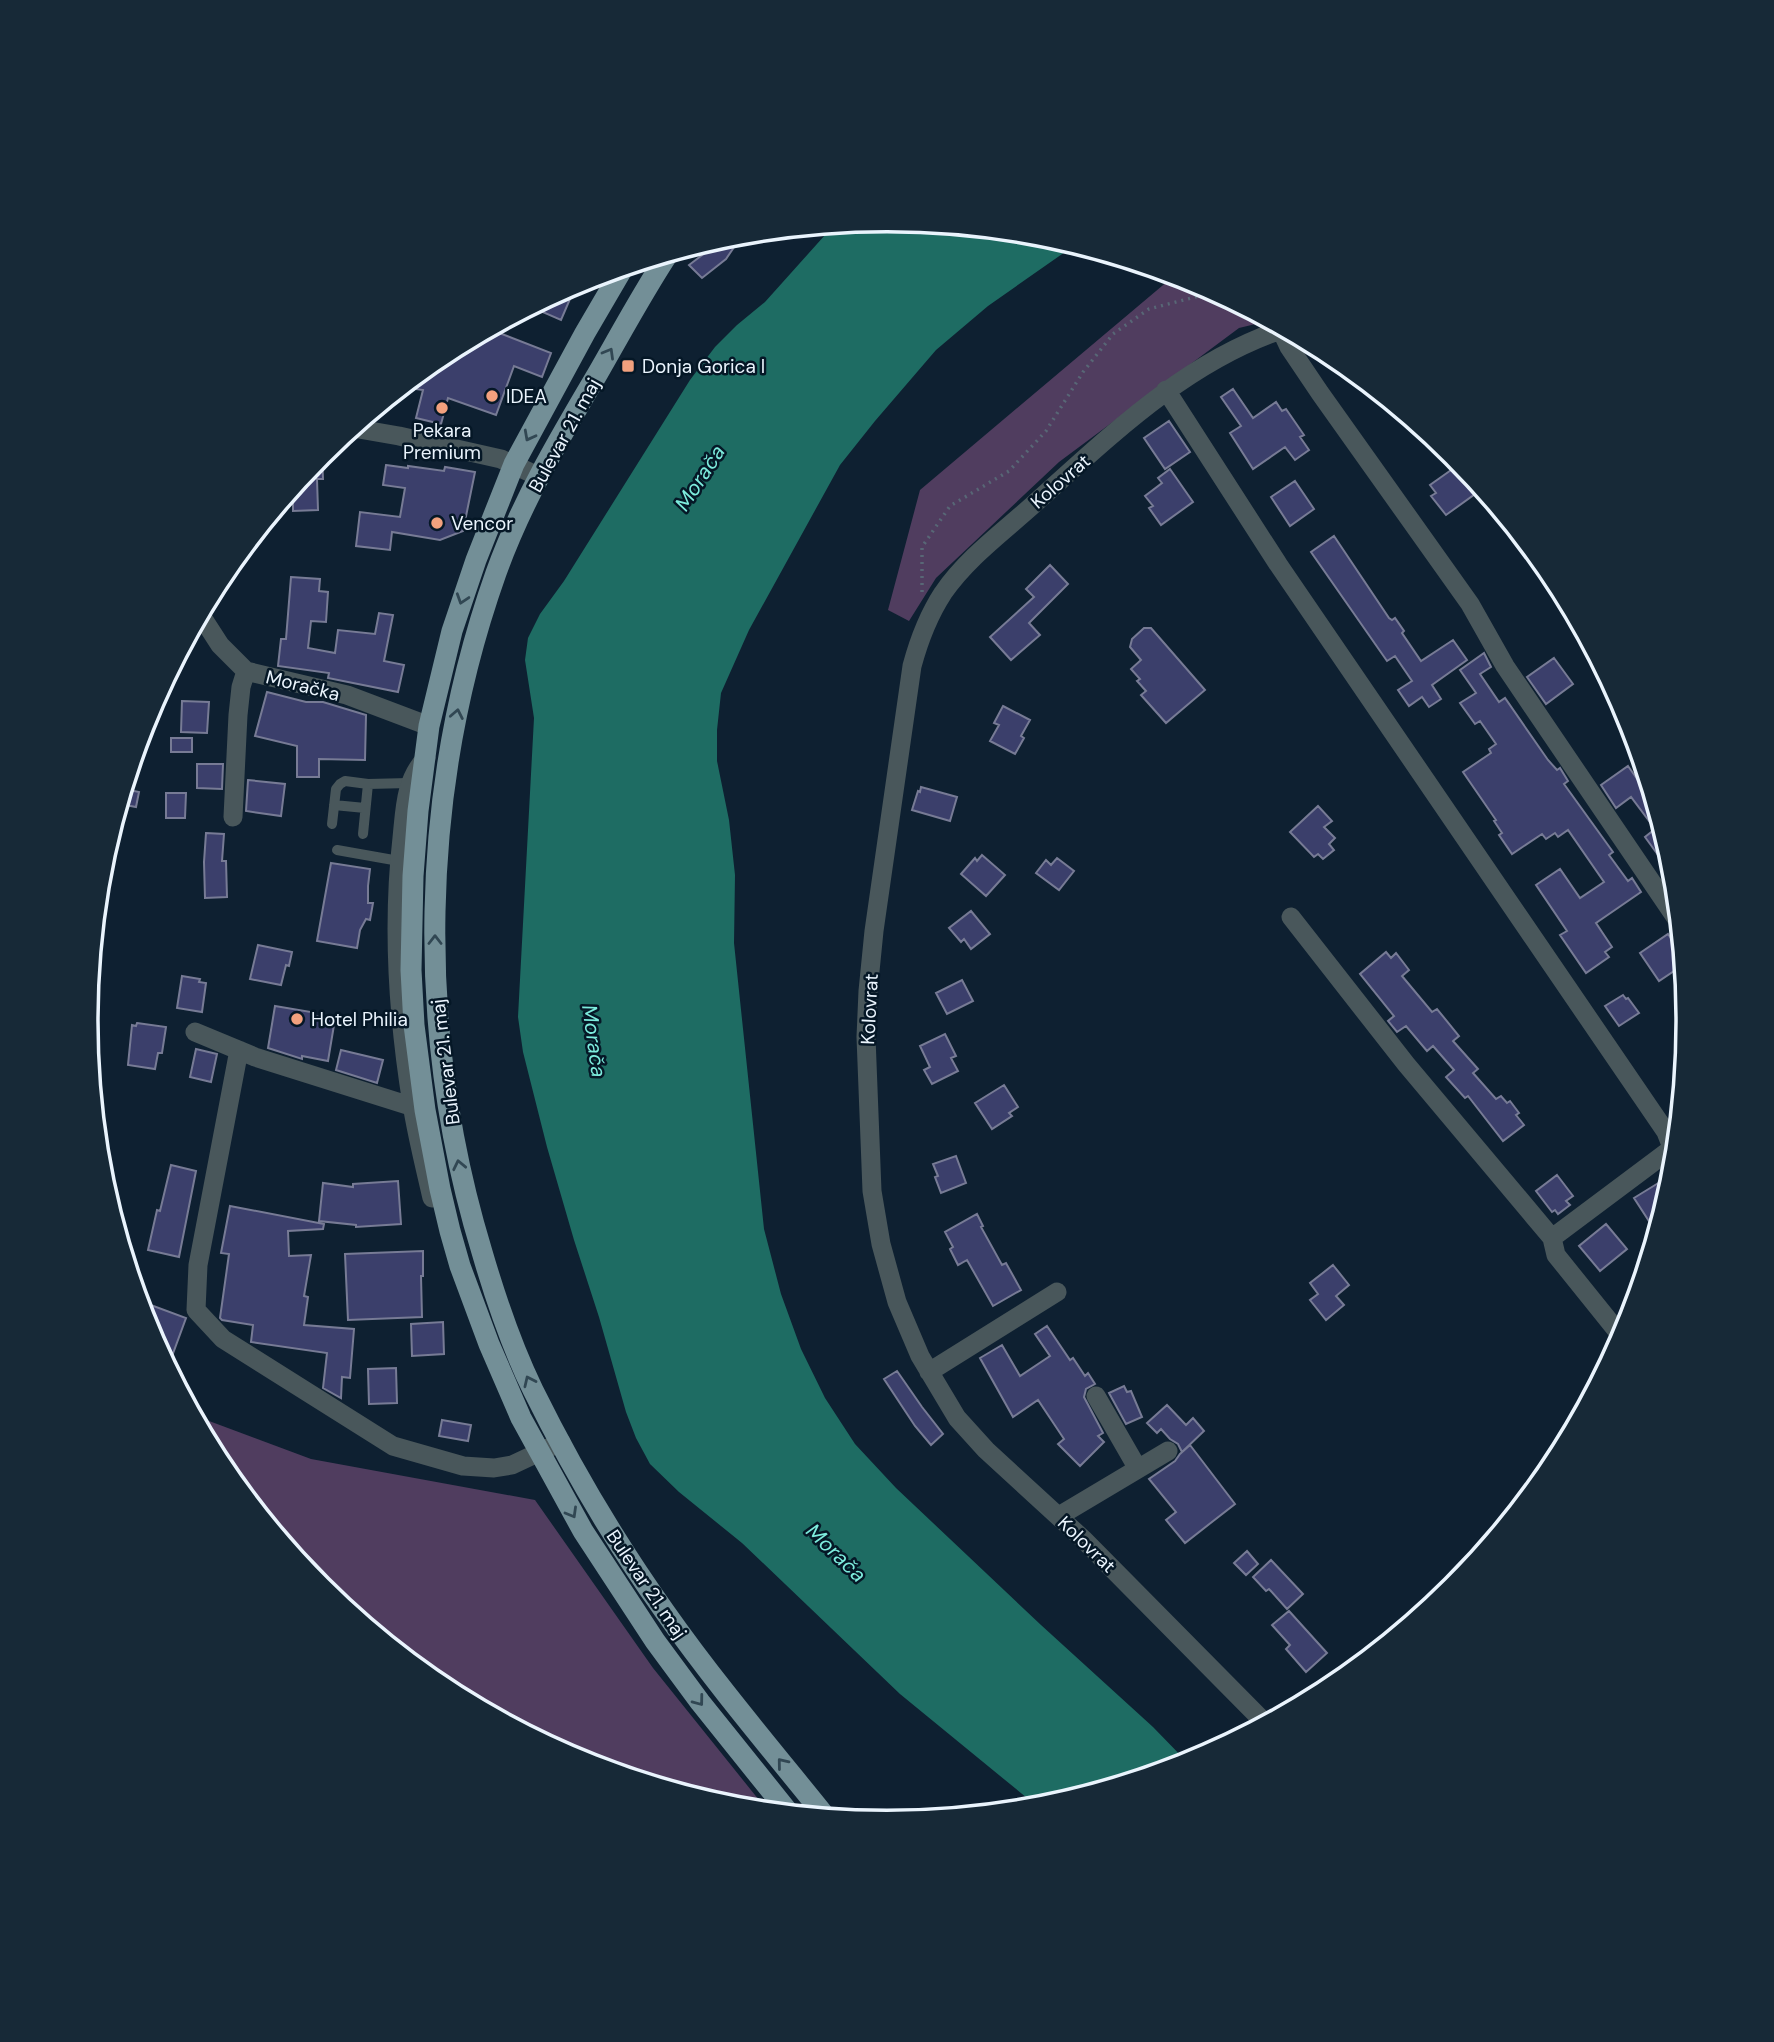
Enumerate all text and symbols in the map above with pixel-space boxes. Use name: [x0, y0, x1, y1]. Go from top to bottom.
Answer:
one-way arrow: [601, 348, 614, 360]
place label: Donja Gorica I: [642, 354, 765, 379]
marker: Donja Gorica I: [620, 358, 636, 374]
street label: Bulevar 21. maj: [523, 374, 606, 497]
place label: IDEA: [506, 384, 547, 409]
marker: IDEA: [484, 388, 500, 404]
marker: Pekara Premium: [434, 400, 450, 416]
place label: Pekara Premium: [403, 418, 481, 465]
one-way arrow: [523, 429, 537, 441]
water label: Morača: [668, 440, 732, 516]
street label: Kolovrat: [1025, 449, 1095, 514]
place label: Vencor: [451, 511, 513, 536]
marker: Vencor: [429, 515, 445, 531]
one-way arrow: [456, 593, 471, 605]
street label: Moračka: [263, 664, 342, 707]
one-way arrow: [449, 708, 464, 720]
one-way arrow: [427, 934, 443, 944]
street label: Kolovrat: [855, 973, 884, 1045]
street label: Bulevar 21. maj: [425, 998, 466, 1126]
water label: Morača: [575, 1003, 613, 1079]
place label: Hotel Philia: [311, 1007, 408, 1032]
marker: Hotel Philia: [289, 1011, 305, 1027]
one-way arrow: [453, 1159, 468, 1171]
one-way arrow: [523, 1376, 537, 1388]
one-way arrow: [564, 1505, 577, 1518]
street label: Kolovrat: [1052, 1511, 1121, 1578]
water label: Morača: [800, 1517, 872, 1589]
street label: Bulevar 21. maj: [601, 1525, 692, 1644]
one-way arrow: [691, 1693, 704, 1706]
one-way arrow: [778, 1758, 791, 1770]

